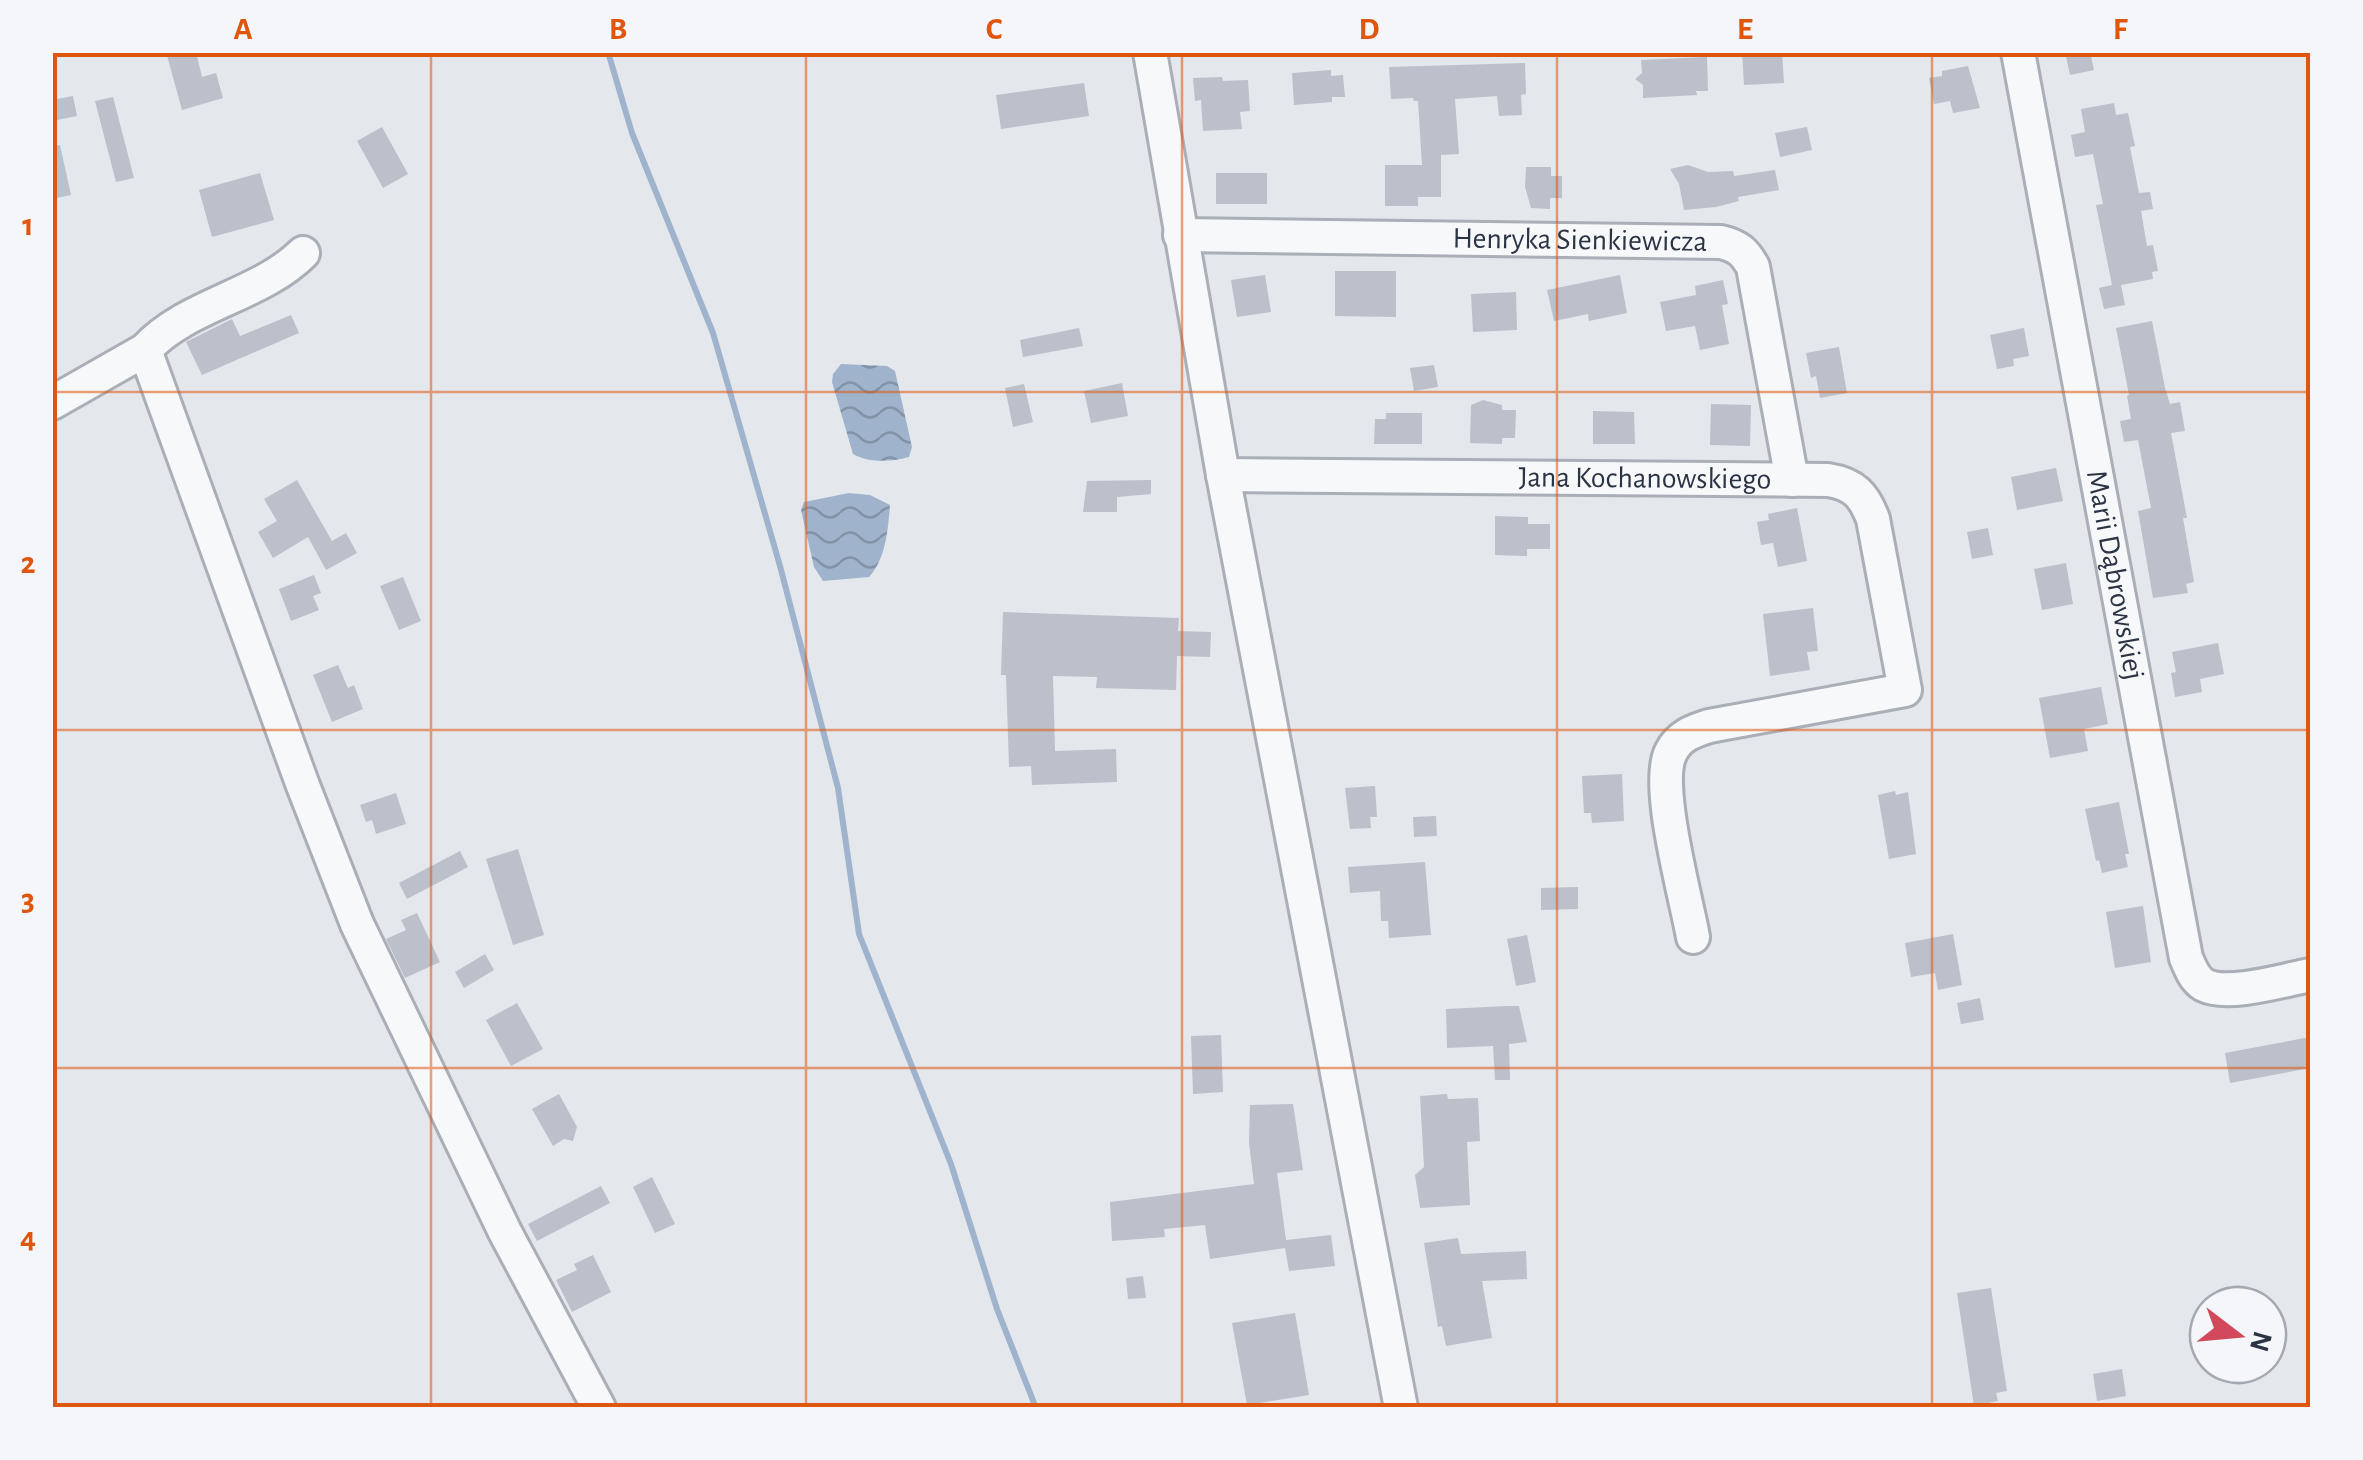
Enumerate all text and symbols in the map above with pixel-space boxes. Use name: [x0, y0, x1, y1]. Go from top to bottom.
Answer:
text: A: [233, 13, 253, 45]
text: B: [609, 13, 627, 45]
text: C: [986, 13, 1003, 45]
text: D: [1359, 13, 1380, 45]
text: E: [1737, 13, 1753, 45]
text: F: [2113, 13, 2129, 45]
text: 1: [22, 209, 34, 241]
street label: Henryka Sienkiewicza: [1452, 224, 1707, 257]
street label: Jana Kochanowskiego: [1518, 462, 1771, 495]
street label: Marii Dąbrowskiej: [2081, 468, 2149, 682]
text: 2: [20, 547, 36, 579]
text: 3: [21, 884, 35, 916]
text: 4: [20, 1222, 36, 1254]
north arrow: [2188, 1285, 2288, 1385]
text: N: [2244, 1328, 2276, 1355]

